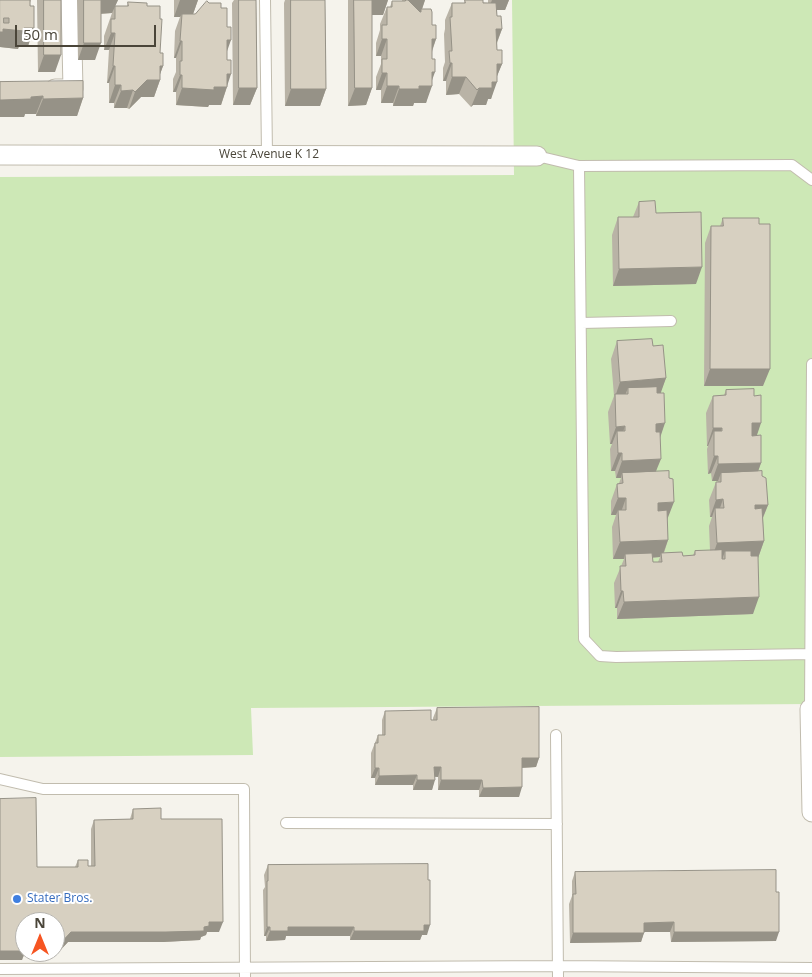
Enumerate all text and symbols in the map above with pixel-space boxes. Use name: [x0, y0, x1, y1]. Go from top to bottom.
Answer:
scale bar: [18, 15, 159, 47]
text: 50 m: [23, 24, 58, 44]
street label: West Avenue K 12: [219, 148, 319, 162]
place label: Stater Bros.: [27, 892, 92, 906]
marker: Stater Bros.: [11, 893, 23, 905]
north arrow: [15, 912, 65, 962]
text: N: [34, 913, 46, 932]

